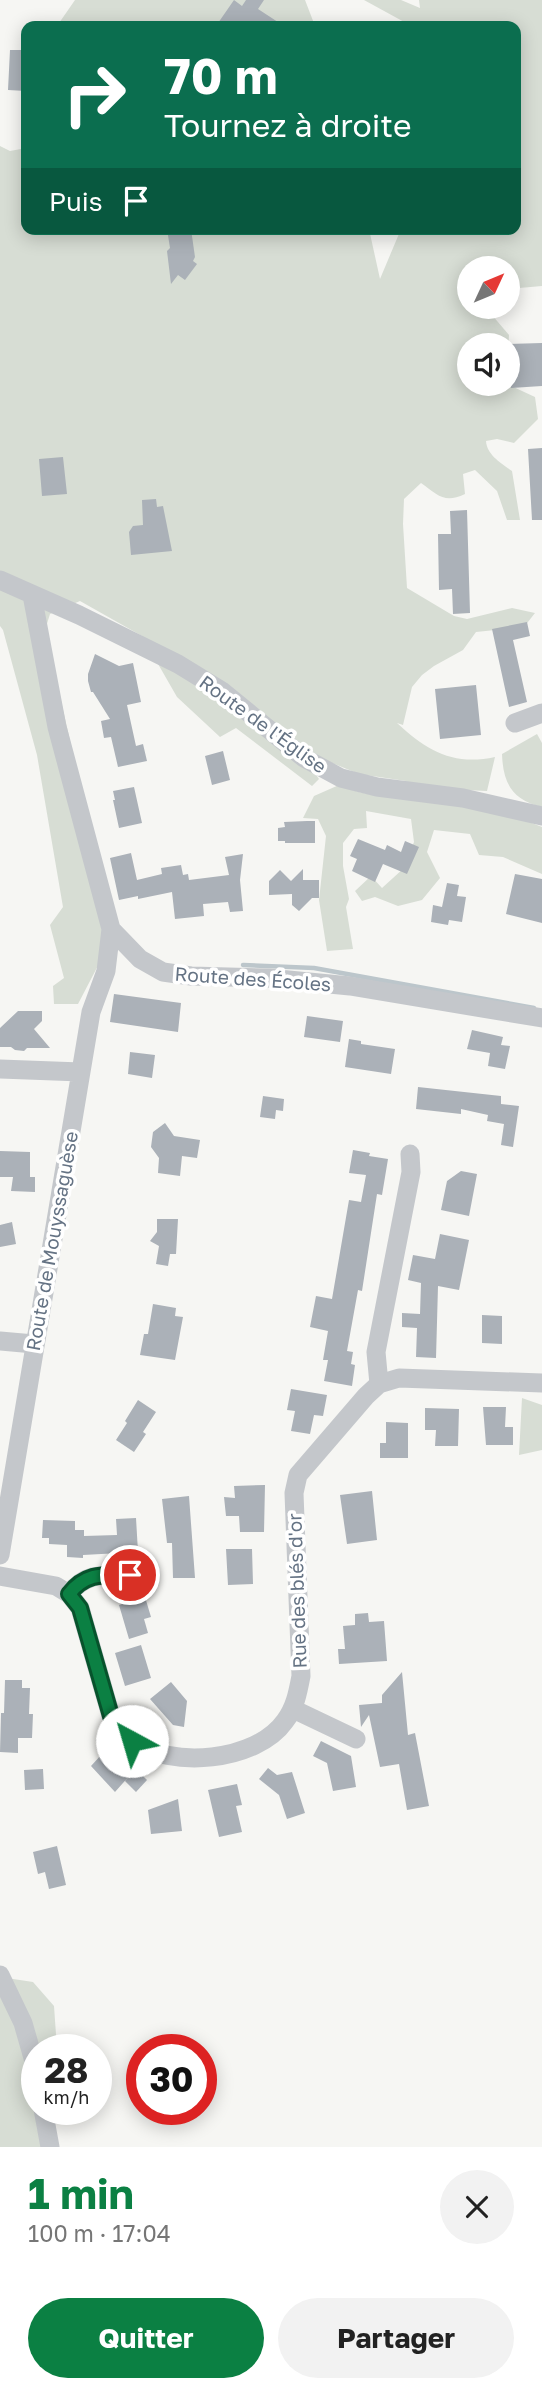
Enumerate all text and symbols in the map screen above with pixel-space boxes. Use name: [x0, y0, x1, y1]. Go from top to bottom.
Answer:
text: 70 m: [164, 46, 278, 105]
icon: right: [49, 49, 140, 140]
text: Tournez à droite: [164, 106, 412, 144]
icon: arrive: [117, 182, 155, 220]
text: Puis: [49, 186, 103, 217]
north arrow: [457, 256, 520, 318]
map controls: [457, 256, 520, 396]
button: sound: [457, 333, 520, 396]
street label: Route de l'Église: [195, 670, 331, 777]
street label: Route des Écoles: [174, 962, 332, 995]
street label: Route de Mouyssaguèse: [21, 1129, 82, 1352]
street label: Rue des blés d'or: [282, 1512, 311, 1669]
pin: [100, 1545, 160, 1605]
icon: arrive: [111, 1556, 149, 1594]
position arrow: [95, 1704, 169, 1778]
speed limit sign: 30: [126, 2034, 217, 2125]
text: 28: [45, 2049, 88, 2091]
text: km/h: [44, 2086, 89, 2108]
text: 1 min: [28, 2168, 134, 2218]
button: close: [440, 2170, 514, 2244]
text: 100 m · 17:04: [28, 2219, 171, 2247]
button: Quitter: [28, 2298, 264, 2378]
button: Partager: [278, 2298, 514, 2378]

